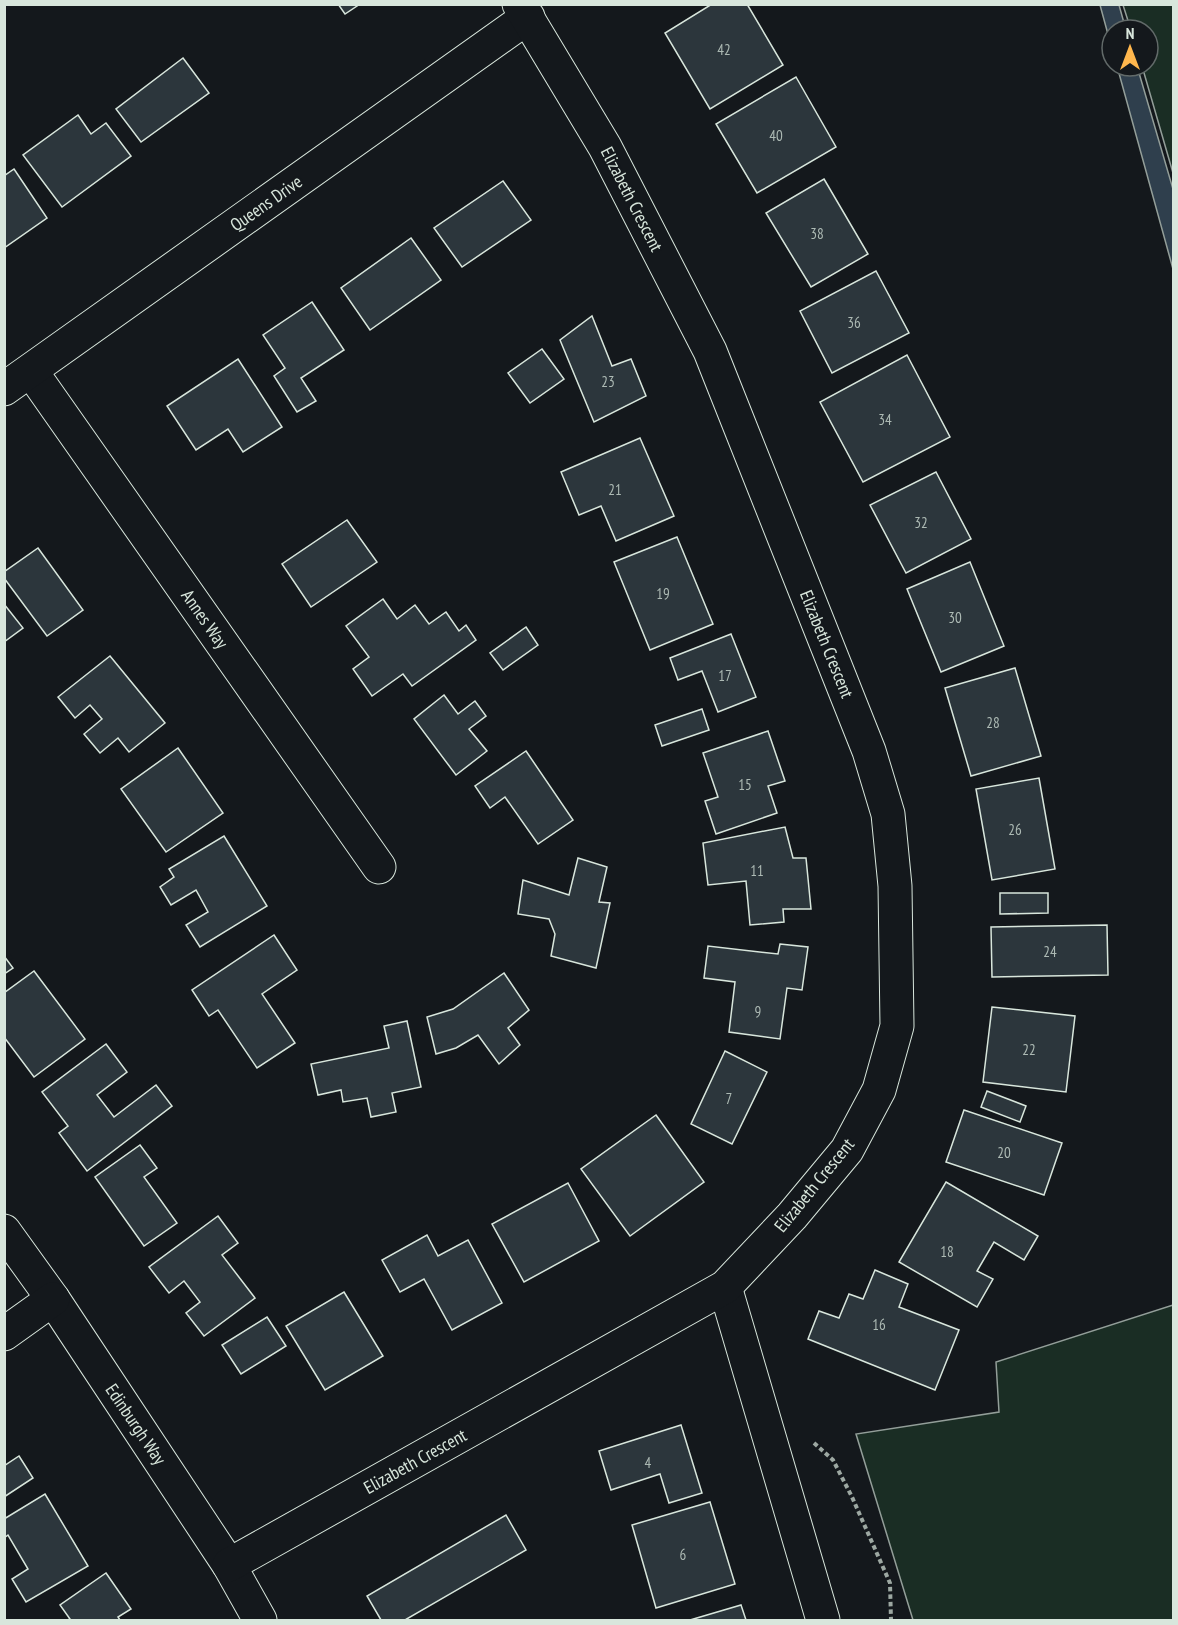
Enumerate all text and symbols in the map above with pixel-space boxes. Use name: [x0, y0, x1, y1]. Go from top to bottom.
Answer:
north arrow: [1100, 18, 1160, 78]
text: N: [1126, 23, 1134, 43]
house number: 42: [717, 40, 731, 59]
house number: 40: [769, 126, 783, 145]
street label: Elizabeth Crescent: [596, 143, 668, 255]
street label: Queens Drive: [225, 170, 307, 236]
house number: 38: [810, 224, 824, 243]
house number: 36: [847, 313, 861, 332]
house number: 23: [601, 372, 615, 391]
house number: 34: [878, 410, 892, 429]
house number: 21: [608, 480, 622, 499]
house number: 32: [914, 513, 928, 532]
house number: 19: [656, 584, 670, 603]
street label: Annes Way: [176, 585, 234, 653]
street label: Elizabeth Crescent: [795, 587, 859, 701]
house number: 30: [948, 608, 962, 627]
house number: 17: [718, 666, 732, 685]
house number: 28: [986, 713, 1000, 732]
house number: 15: [738, 775, 752, 794]
house number: 26: [1008, 820, 1022, 839]
house number: 11: [750, 861, 764, 880]
house number: 24: [1043, 942, 1057, 961]
house number: 9: [755, 1002, 761, 1021]
house number: 22: [1022, 1040, 1036, 1059]
house number: 7: [726, 1089, 732, 1108]
street label: Elizabeth Crescent: [769, 1133, 859, 1237]
house number: 20: [997, 1143, 1011, 1162]
house number: 18: [940, 1242, 954, 1261]
house number: 16: [872, 1315, 886, 1334]
street label: Edinburgh Way: [101, 1379, 172, 1469]
street label: Elizabeth Crescent: [359, 1423, 471, 1499]
house number: 4: [645, 1453, 652, 1472]
house number: 6: [680, 1545, 687, 1564]

